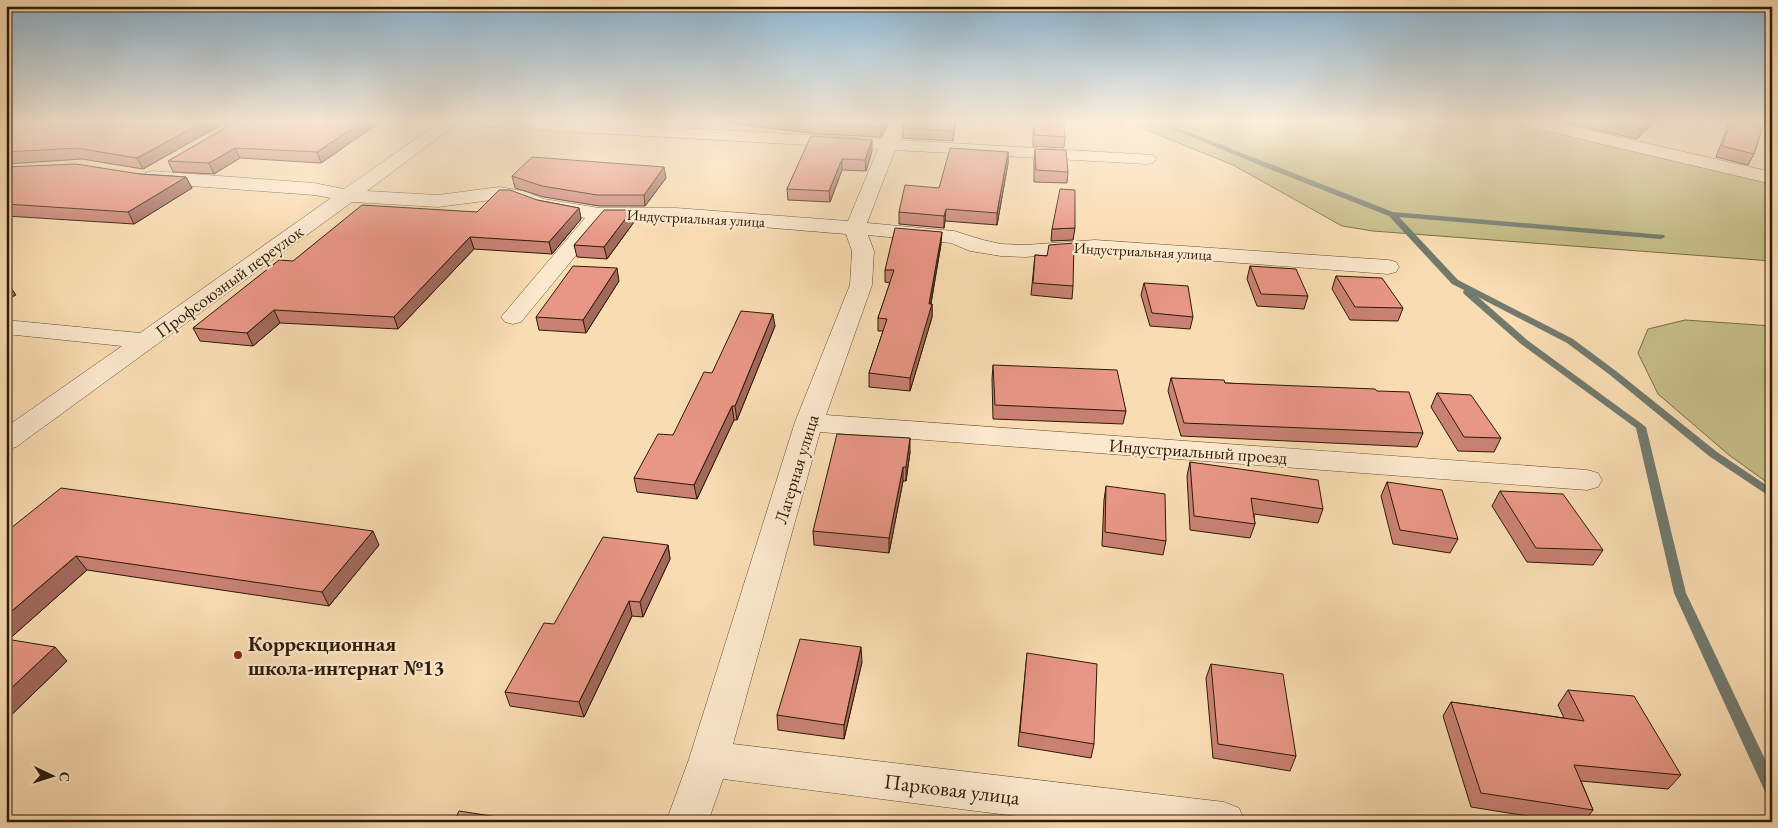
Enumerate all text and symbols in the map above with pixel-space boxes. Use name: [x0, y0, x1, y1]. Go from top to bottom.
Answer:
street label: Индустриальная улица: [626, 205, 766, 231]
street label: Профсоюзный переулок: [150, 219, 308, 342]
street label: Индустриальная улица: [1073, 238, 1213, 264]
street label: Лагерная улица: [768, 411, 824, 526]
street label: Индустриальный проезд: [1108, 433, 1288, 469]
place label: Коррекционная школа-интернат №13: [248, 630, 445, 681]
marker: Коррекционная школа-интернат №13: [232, 649, 244, 661]
north arrow: [28, 750, 78, 800]
street label: Парковая улица: [883, 767, 1022, 811]
text: С: [56, 771, 74, 783]

